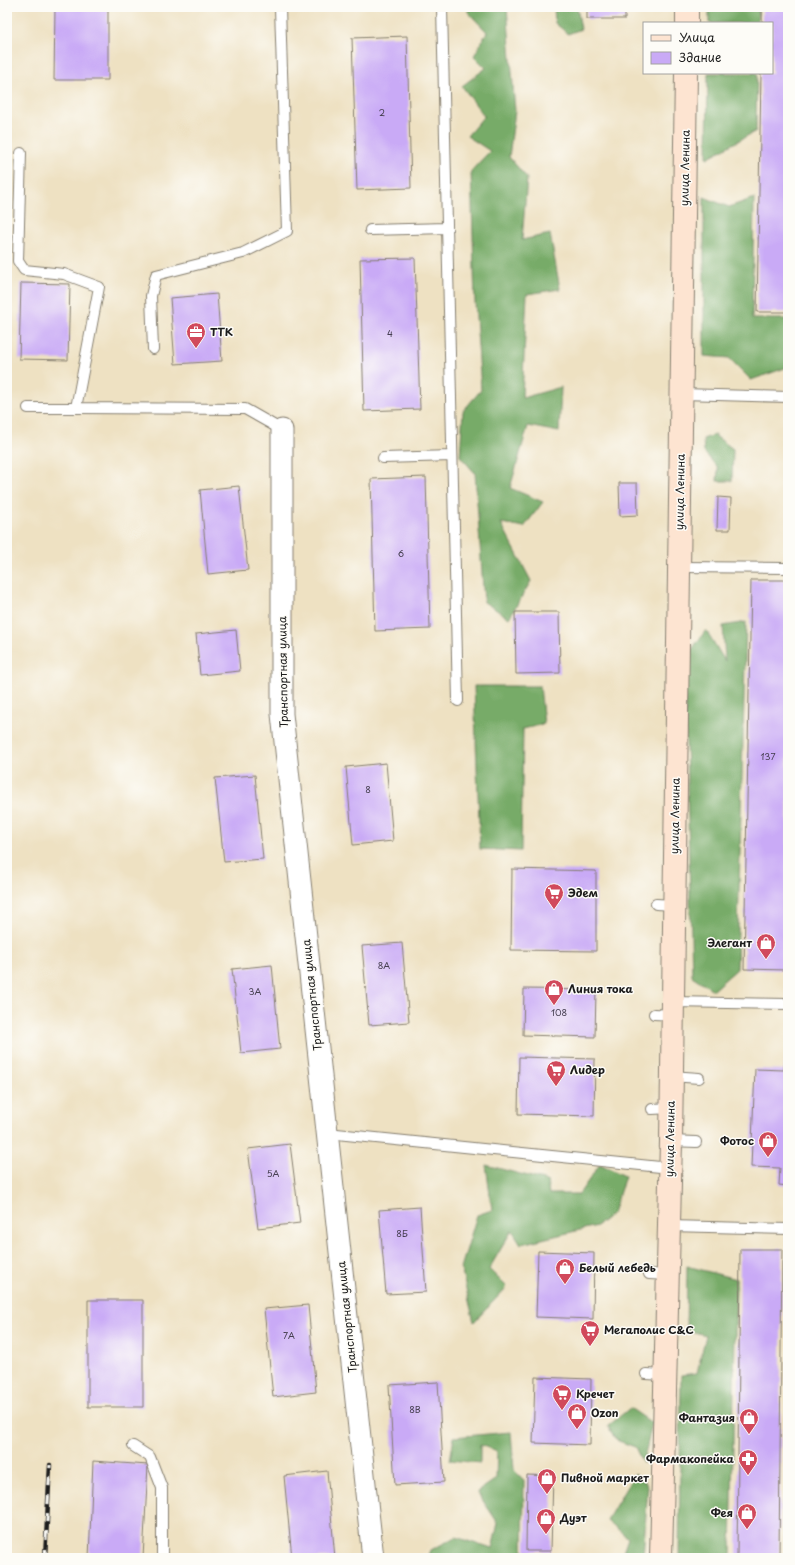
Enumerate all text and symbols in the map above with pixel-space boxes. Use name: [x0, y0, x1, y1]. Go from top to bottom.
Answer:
legend: [643, 22, 773, 74]
text: Улица: [679, 28, 715, 46]
text: Здание: [679, 48, 721, 66]
house number: 2: [379, 105, 385, 119]
street label: улица Ленина: [675, 130, 694, 206]
office icon: ТТК: [185, 321, 207, 349]
place label: ТТК: [210, 323, 233, 340]
house number: 4: [387, 326, 393, 340]
street label: улица Ленина: [670, 454, 689, 530]
house number: 6: [398, 546, 404, 560]
street label: Транспортная улица: [273, 616, 292, 728]
house number: 137: [761, 749, 775, 763]
street label: улица Ленина: [665, 778, 684, 854]
house number: 8: [365, 782, 371, 796]
supermarket icon: Эдем: [543, 882, 565, 910]
place label: Эдем: [568, 884, 598, 901]
shop icon: Элегант: [755, 932, 777, 960]
place label: Элегант: [708, 934, 752, 951]
street label: Транспортная улица: [297, 938, 326, 1052]
house number: 8А: [378, 958, 390, 972]
shop icon: Линия тока: [543, 978, 565, 1006]
place label: Линия тока: [568, 980, 633, 997]
house number: 3А: [249, 984, 262, 998]
house number: 108: [551, 1005, 567, 1019]
supermarket icon: Лидер: [545, 1059, 567, 1087]
place label: Лидер: [570, 1061, 605, 1078]
street label: улица Ленина: [660, 1101, 679, 1177]
shop icon: Фотос: [757, 1130, 779, 1158]
place label: Фотос: [720, 1132, 754, 1149]
house number: 5А: [267, 1166, 279, 1180]
house number: 8Б: [396, 1226, 408, 1240]
shop icon: Белый лебедь: [554, 1257, 576, 1285]
place label: Белый лебедь: [579, 1259, 656, 1276]
street label: Транспортная улица: [332, 1260, 361, 1374]
supermarket icon: Мегаполис C&С: [579, 1319, 601, 1347]
place label: Мегаполис C&С: [604, 1321, 694, 1338]
house number: 7А: [283, 1328, 295, 1342]
supermarket icon: Кречет: [551, 1383, 573, 1411]
place label: Кречет: [576, 1385, 615, 1402]
house number: 8В: [409, 1402, 421, 1416]
shop icon: Ozon: [566, 1402, 588, 1430]
place label: Ozon: [591, 1404, 619, 1421]
shop icon: Фантазия: [738, 1407, 760, 1435]
place label: Фантазия: [679, 1409, 735, 1426]
pharmacy icon: Фармакопейка: [737, 1448, 759, 1476]
place label: Фармакопейка: [646, 1450, 735, 1467]
shop icon: Пивной маркет: [536, 1467, 558, 1495]
place label: Пивной маркет: [561, 1469, 649, 1486]
shop icon: Фея: [736, 1502, 758, 1530]
place label: Фея: [711, 1504, 733, 1521]
shop icon: Дуэт: [535, 1507, 557, 1535]
place label: Дуэт: [559, 1509, 587, 1526]

